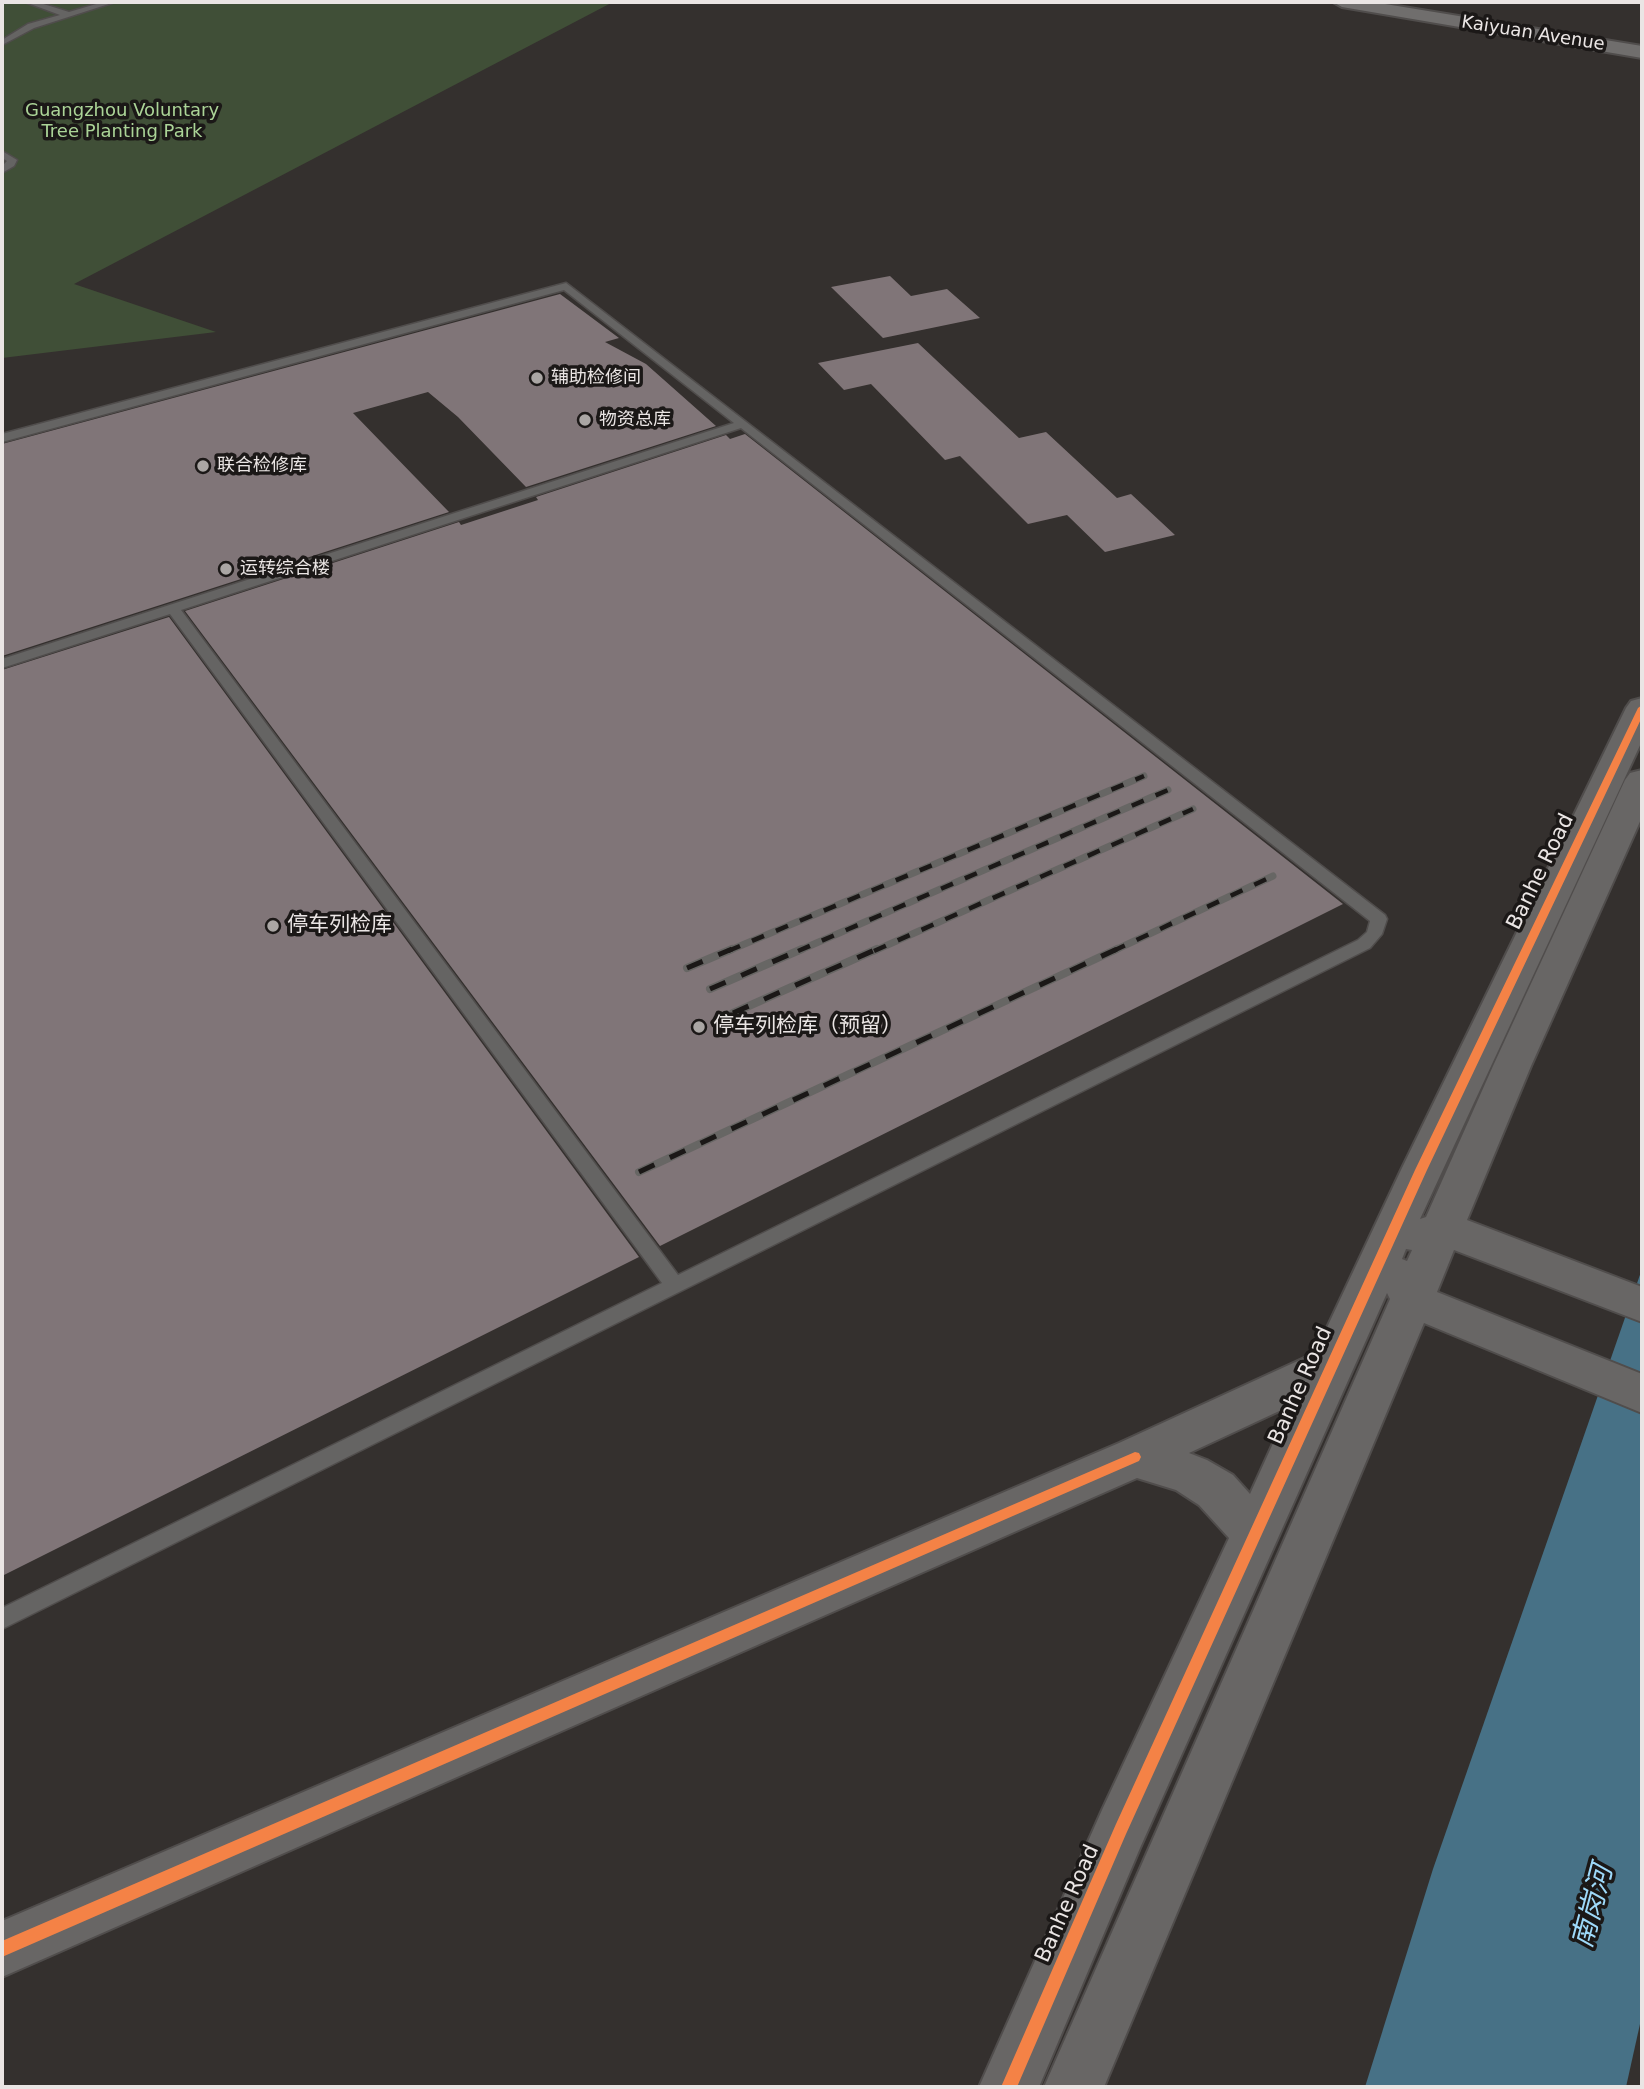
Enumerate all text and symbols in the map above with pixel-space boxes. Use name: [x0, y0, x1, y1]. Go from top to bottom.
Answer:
street label: Kaiyuan Avenue: [1460, 12, 1606, 56]
park label: Guangzhou Voluntary Tree Planting Park: [25, 100, 219, 142]
place label: 辅助检修间: [551, 367, 641, 389]
marker: 辅助检修间: [529, 370, 545, 386]
place label: 物资总库: [599, 409, 671, 431]
marker: 物资总库: [577, 412, 593, 428]
place label: 联合检修库: [217, 455, 307, 477]
marker: 联合检修库: [195, 458, 211, 474]
place label: 运转综合楼: [240, 558, 330, 580]
marker: 运转综合楼: [218, 561, 234, 577]
street label: Banhe Road: [1502, 810, 1580, 934]
place label: 停车列检库: [287, 913, 392, 939]
marker: 停车列检库: [265, 918, 281, 934]
place label: 停车列检库（预留）: [713, 1014, 902, 1040]
marker: 停车列检库（预留）: [691, 1019, 707, 1035]
street label: Banhe Road: [1264, 1323, 1338, 1449]
street label: Banhe Road: [1031, 1841, 1105, 1967]
water label: 南岗河: [1567, 1862, 1621, 1952]

